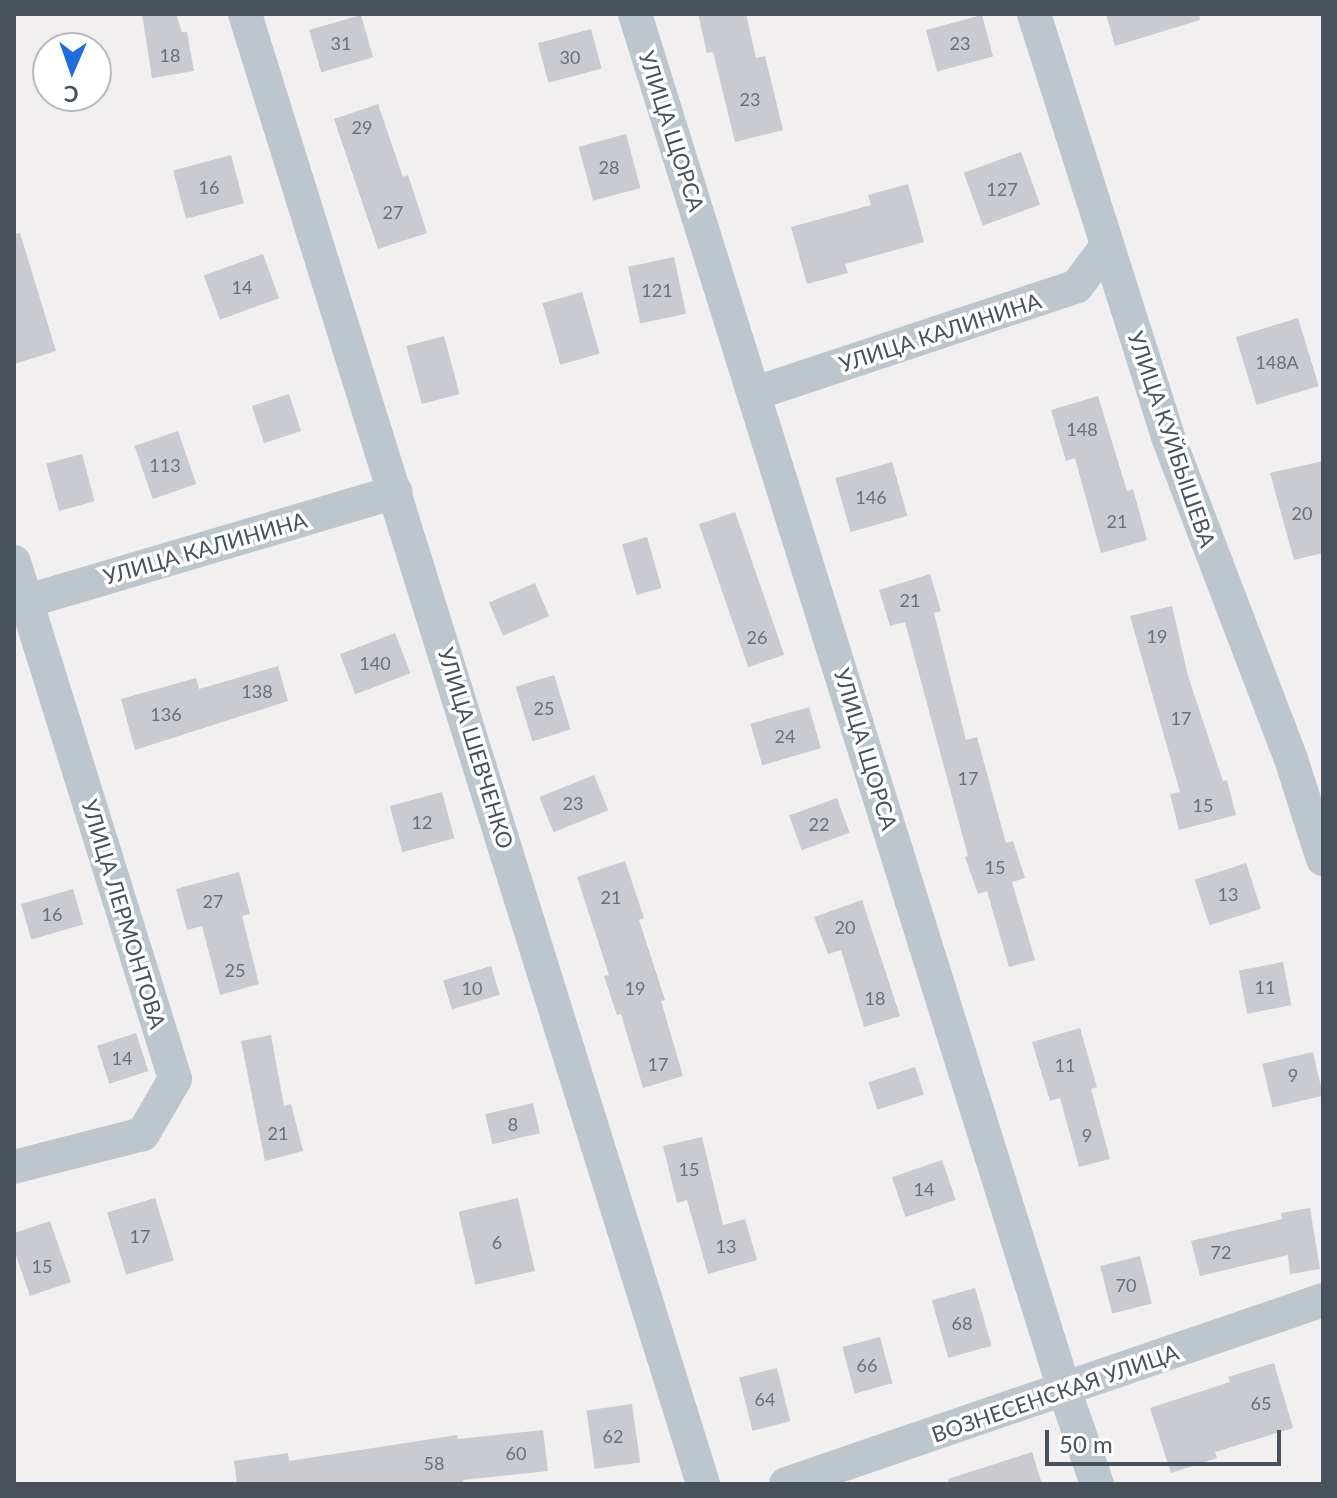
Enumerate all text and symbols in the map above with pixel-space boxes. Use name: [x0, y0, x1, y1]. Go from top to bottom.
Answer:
north arrow: [32, 32, 112, 112]
house number: 31: [331, 32, 351, 54]
house number: 23: [950, 32, 970, 54]
house number: 18: [160, 44, 180, 66]
house number: 30: [560, 46, 580, 68]
street label: УЛИЦА ЩОРСА: [634, 47, 710, 215]
text: С: [63, 81, 79, 108]
house number: 23: [740, 88, 760, 110]
house number: 29: [352, 116, 372, 138]
house number: 28: [599, 156, 619, 178]
house number: 16: [199, 176, 219, 198]
house number: 127: [986, 178, 1018, 200]
house number: 27: [383, 201, 403, 223]
house number: 14: [232, 276, 252, 298]
house number: 121: [641, 279, 673, 301]
street label: УЛИЦА КАЛИНИНА: [836, 287, 1044, 377]
street label: УЛИЦА КУЙБЫШЕВА: [1123, 327, 1221, 551]
house number: 148А: [1255, 351, 1299, 373]
house number: 148: [1066, 418, 1098, 440]
house number: 113: [149, 454, 181, 476]
house number: 146: [855, 486, 887, 508]
house number: 20: [1292, 502, 1312, 524]
street label: УЛИЦА КАЛИНИНА: [100, 506, 310, 590]
house number: 21: [1107, 510, 1127, 532]
house number: 21: [900, 589, 920, 611]
house number: 19: [1147, 625, 1167, 647]
house number: 26: [747, 626, 767, 648]
street label: УЛИЦА ШЕВЧЕНКО: [433, 644, 519, 852]
house number: 140: [359, 652, 391, 674]
street label: УЛИЦА ЩОРСА: [829, 665, 903, 833]
house number: 138: [241, 680, 273, 702]
house number: 25: [534, 697, 554, 719]
house number: 136: [150, 703, 182, 725]
house number: 17: [1171, 707, 1191, 729]
house number: 24: [775, 725, 795, 747]
house number: 17: [958, 767, 978, 789]
house number: 23: [563, 792, 583, 814]
house number: 15: [1193, 794, 1213, 816]
street label: УЛИЦА ЛЕРМОНТОВА: [77, 796, 171, 1032]
house number: 12: [412, 811, 432, 833]
house number: 22: [809, 813, 829, 835]
house number: 15: [985, 856, 1005, 878]
house number: 13: [1218, 883, 1238, 905]
house number: 21: [601, 886, 621, 908]
house number: 27: [203, 890, 223, 912]
house number: 16: [42, 903, 62, 925]
house number: 20: [835, 916, 855, 938]
house number: 25: [225, 959, 245, 981]
house number: 11: [1255, 976, 1275, 998]
house number: 10: [462, 977, 482, 999]
house number: 19: [625, 977, 645, 999]
house number: 18: [865, 987, 885, 1009]
house number: 14: [112, 1047, 132, 1069]
house number: 17: [648, 1053, 668, 1075]
house number: 11: [1055, 1054, 1075, 1076]
house number: 9: [1288, 1064, 1298, 1086]
house number: 8: [508, 1113, 518, 1135]
house number: 21: [268, 1122, 288, 1144]
house number: 9: [1082, 1124, 1092, 1146]
house number: 15: [679, 1158, 699, 1180]
house number: 14: [914, 1178, 934, 1200]
house number: 17: [130, 1225, 150, 1247]
house number: 6: [492, 1231, 502, 1253]
house number: 13: [716, 1235, 736, 1257]
house number: 72: [1211, 1241, 1231, 1263]
house number: 15: [32, 1255, 52, 1277]
house number: 70: [1116, 1274, 1136, 1296]
house number: 68: [952, 1312, 972, 1334]
street label: ВОЗНЕСЕНСКАЯ УЛИЦА: [928, 1338, 1182, 1448]
house number: 66: [857, 1354, 877, 1376]
house number: 64: [755, 1388, 775, 1410]
house number: 65: [1251, 1392, 1271, 1414]
scale bar: [1049, 1414, 1285, 1464]
house number: 62: [603, 1425, 623, 1447]
text: 50 m: [1059, 1429, 1113, 1458]
house number: 60: [506, 1442, 526, 1464]
house number: 58: [424, 1452, 444, 1474]

